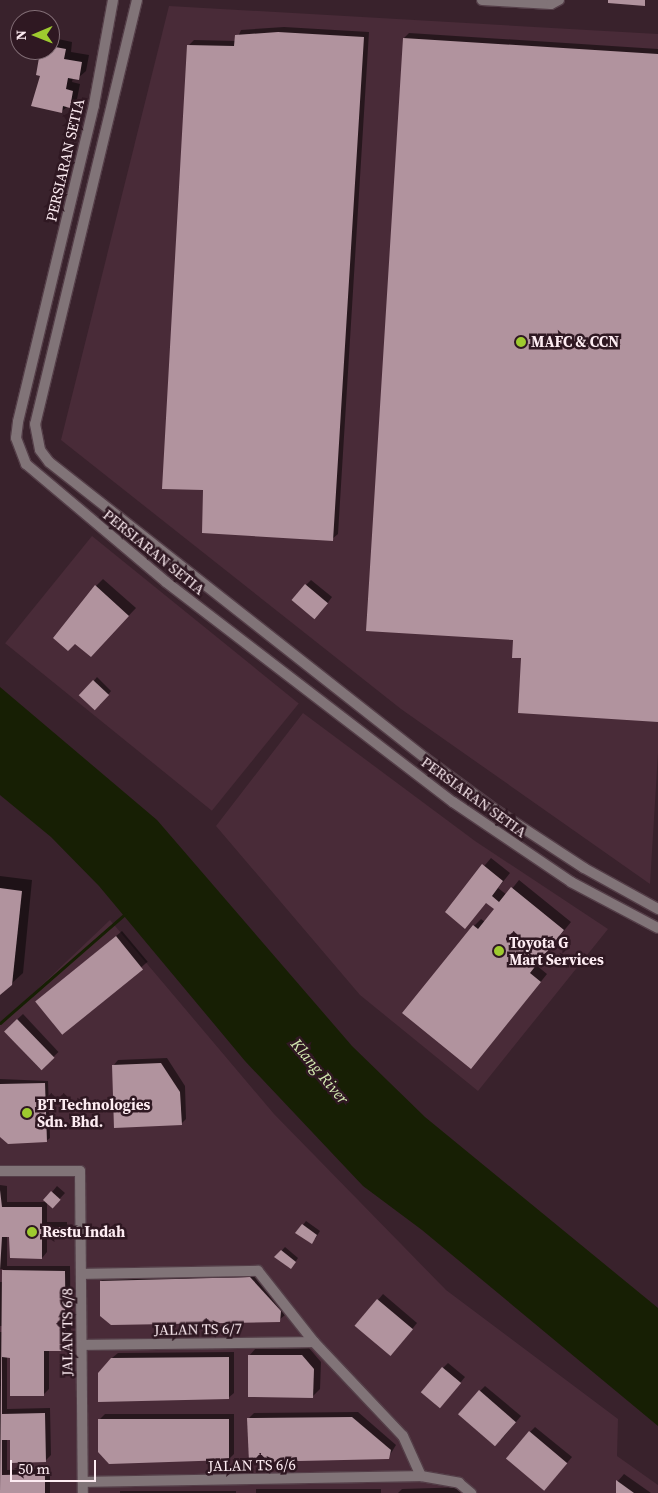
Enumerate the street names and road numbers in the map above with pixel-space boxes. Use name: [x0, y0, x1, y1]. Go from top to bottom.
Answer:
street label: PERSIARAN SETIA: [42, 97, 88, 223]
street label: PERSIARAN SETIA: [99, 505, 209, 599]
street label: PERSIARAN SETIA: [418, 753, 530, 841]
street label: JALAN TS 6/8: [58, 1288, 76, 1376]
street label: JALAN TS 6/7: [154, 1319, 242, 1339]
street label: JALAN TS 6/6: [208, 1455, 296, 1475]

